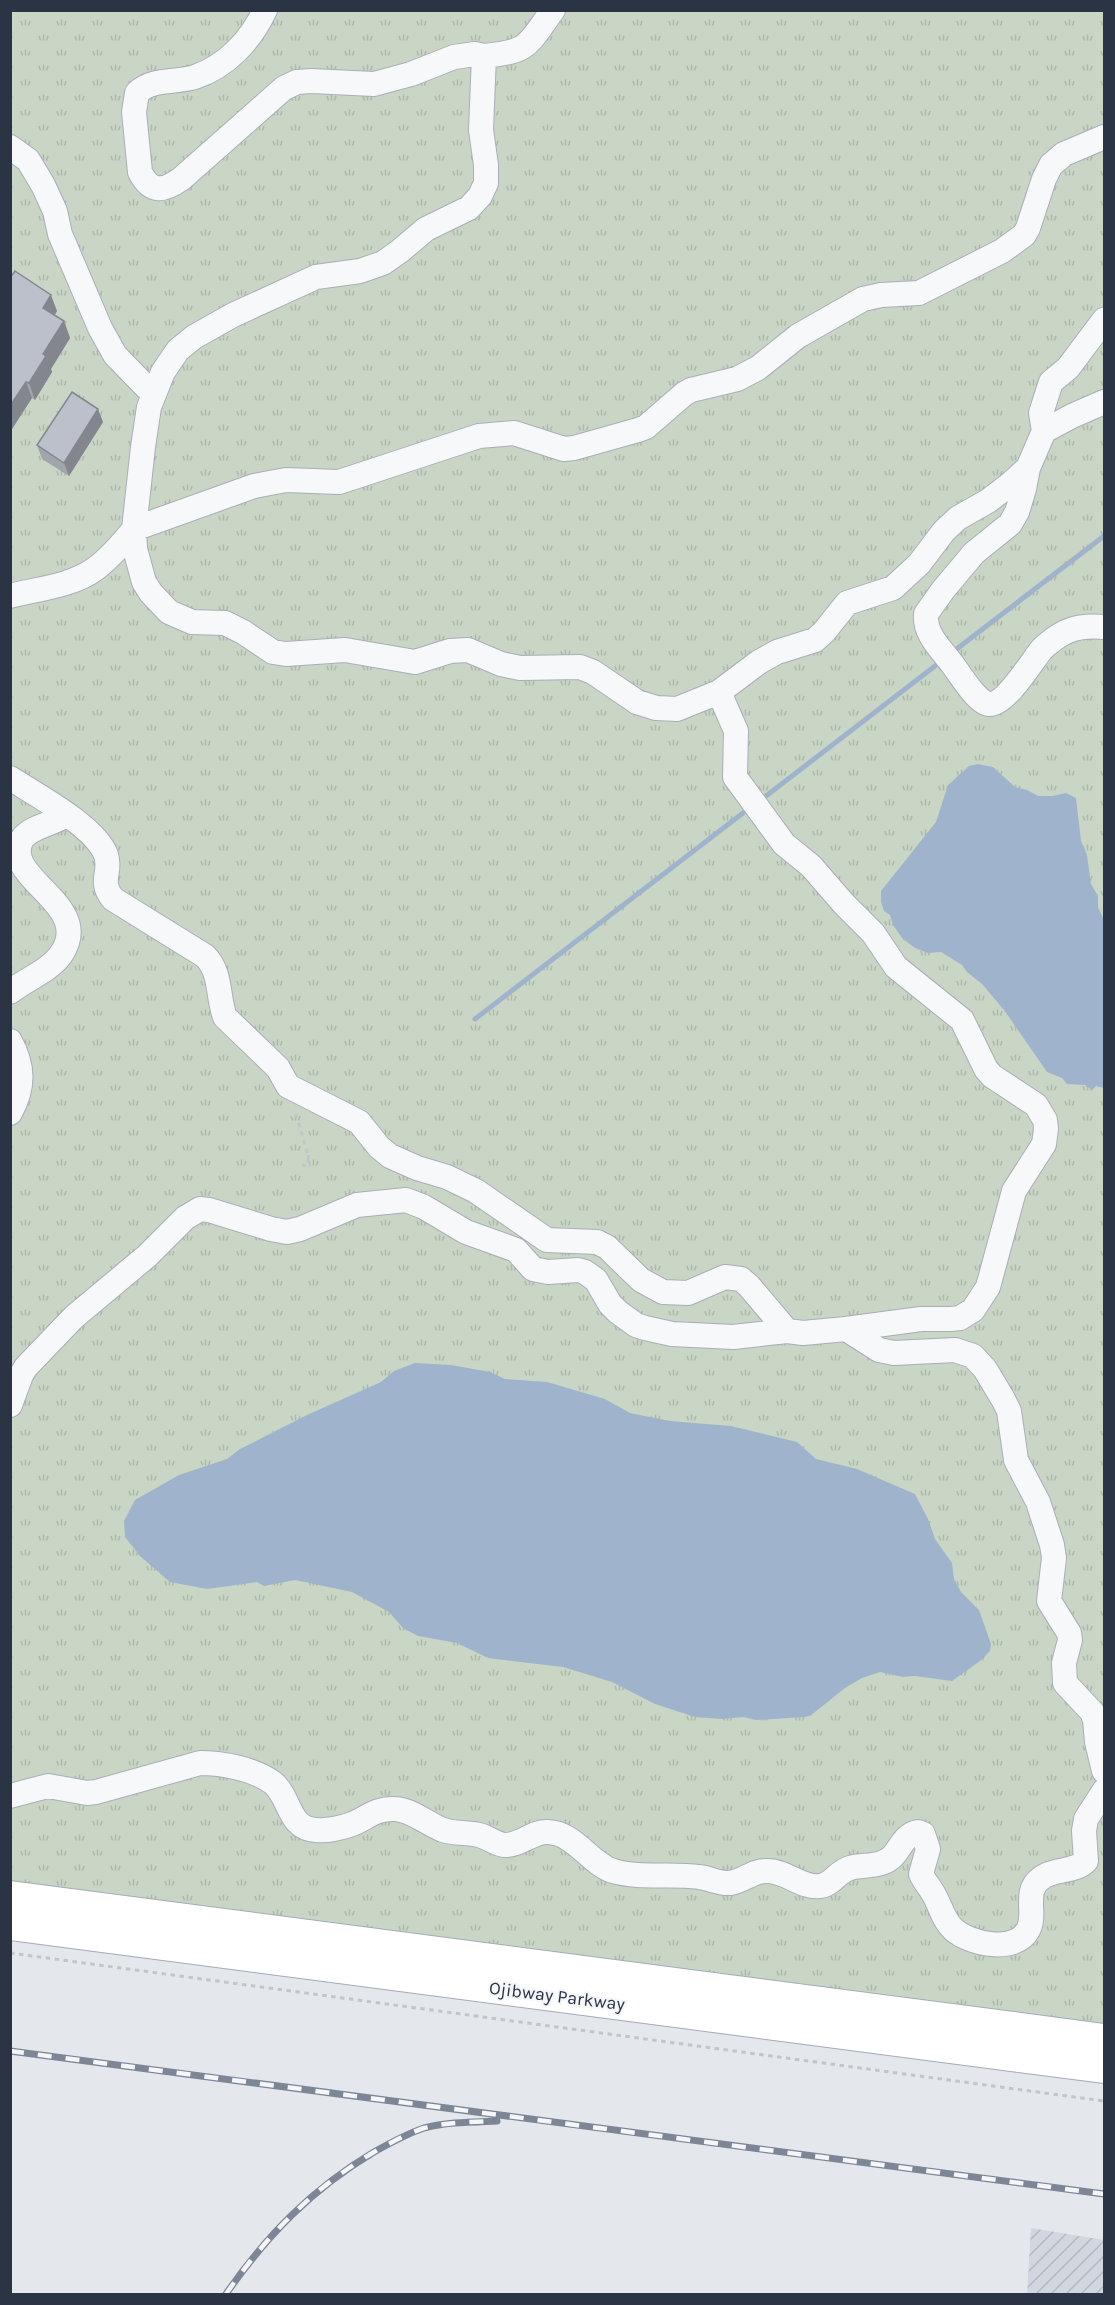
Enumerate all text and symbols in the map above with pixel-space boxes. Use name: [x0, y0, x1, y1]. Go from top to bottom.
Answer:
street label: Ojibway Parkway: [488, 1977, 627, 2015]

